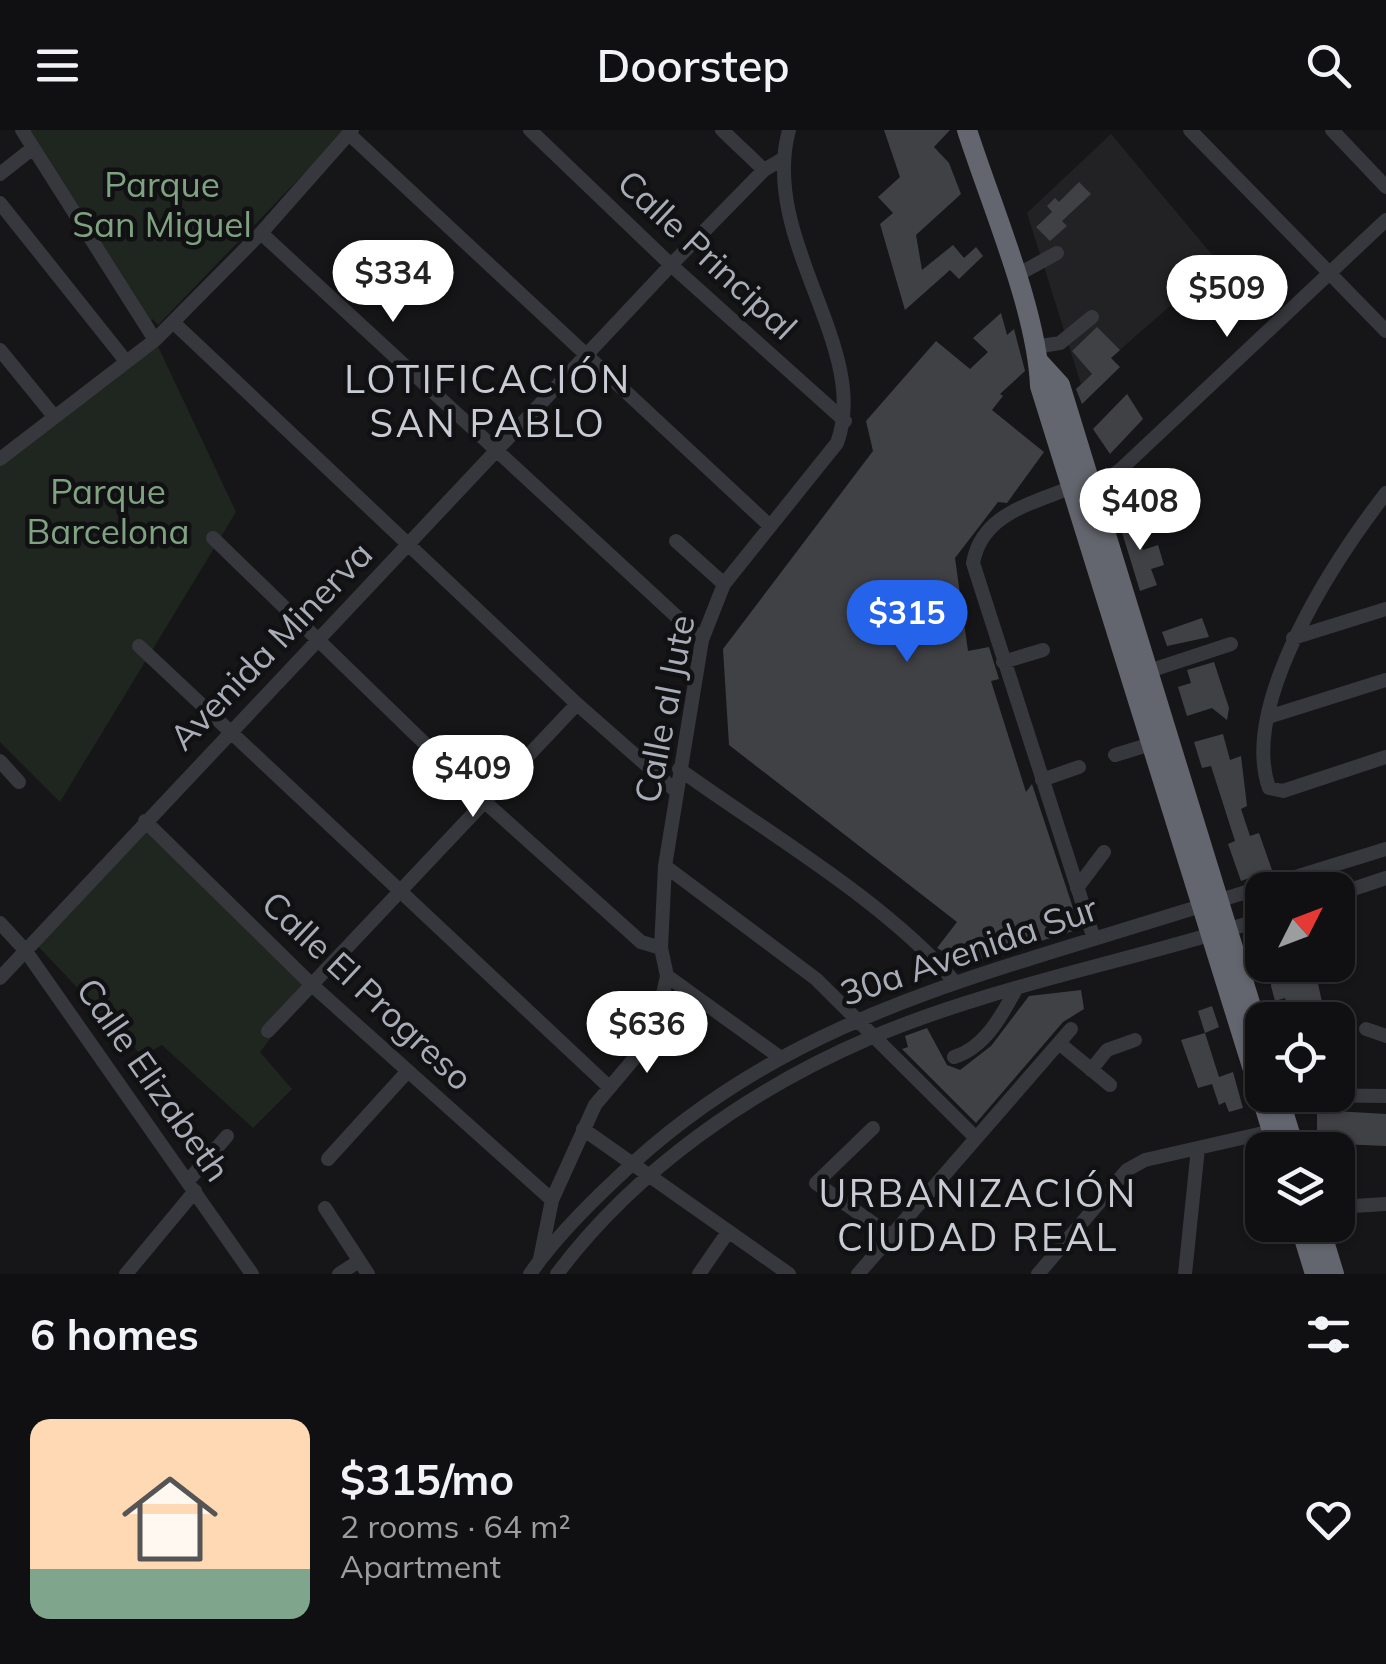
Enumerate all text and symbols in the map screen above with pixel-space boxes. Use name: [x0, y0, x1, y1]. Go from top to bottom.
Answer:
text: Doorstep: [596, 37, 790, 93]
icon: menu: [30, 38, 85, 93]
icon: search: [1301, 38, 1356, 93]
street label: Calle Principal: [609, 160, 806, 349]
park label: Parque San Miguel: [72, 162, 252, 246]
pin: $334: [334, 240, 452, 325]
text: $334: [355, 252, 431, 292]
pin: $509: [1168, 255, 1286, 340]
text: $509: [1189, 267, 1265, 307]
district label: LOTIFICACIÓN SAN PABLO: [344, 355, 632, 447]
pin: $408: [1081, 468, 1199, 553]
park label: Parque Barcelona: [26, 469, 190, 553]
text: $408: [1102, 480, 1178, 520]
street label: Avenida Minerva: [160, 532, 381, 759]
pin: $315: [848, 580, 966, 665]
text: $315: [869, 592, 945, 632]
street label: Calle al Jute: [624, 611, 704, 807]
pin: $409: [414, 735, 532, 820]
text: $409: [435, 747, 511, 787]
north arrow: [1245, 872, 1355, 982]
map controls: [1245, 872, 1355, 1242]
street label: Calle El Progreso: [253, 881, 482, 1099]
street label: 30a Avenida Sur: [834, 885, 1103, 1015]
street label: Calle Elizabeth: [67, 969, 240, 1190]
pin: $636: [588, 991, 706, 1076]
button: locate: [1245, 1002, 1355, 1112]
text: $636: [609, 1003, 685, 1043]
button: layers: [1245, 1132, 1355, 1242]
district label: URBANIZACIÓN CIUDAD REAL: [818, 1169, 1138, 1261]
icon: filters: [1301, 1307, 1356, 1362]
text: 6 homes: [30, 1308, 199, 1361]
text: $315/mo: [340, 1453, 514, 1506]
icon: home: [110, 1459, 230, 1579]
icon: heart: [1301, 1492, 1356, 1547]
text: 2 rooms · 64 m²: [340, 1506, 571, 1546]
text: Apartment: [340, 1546, 501, 1586]

